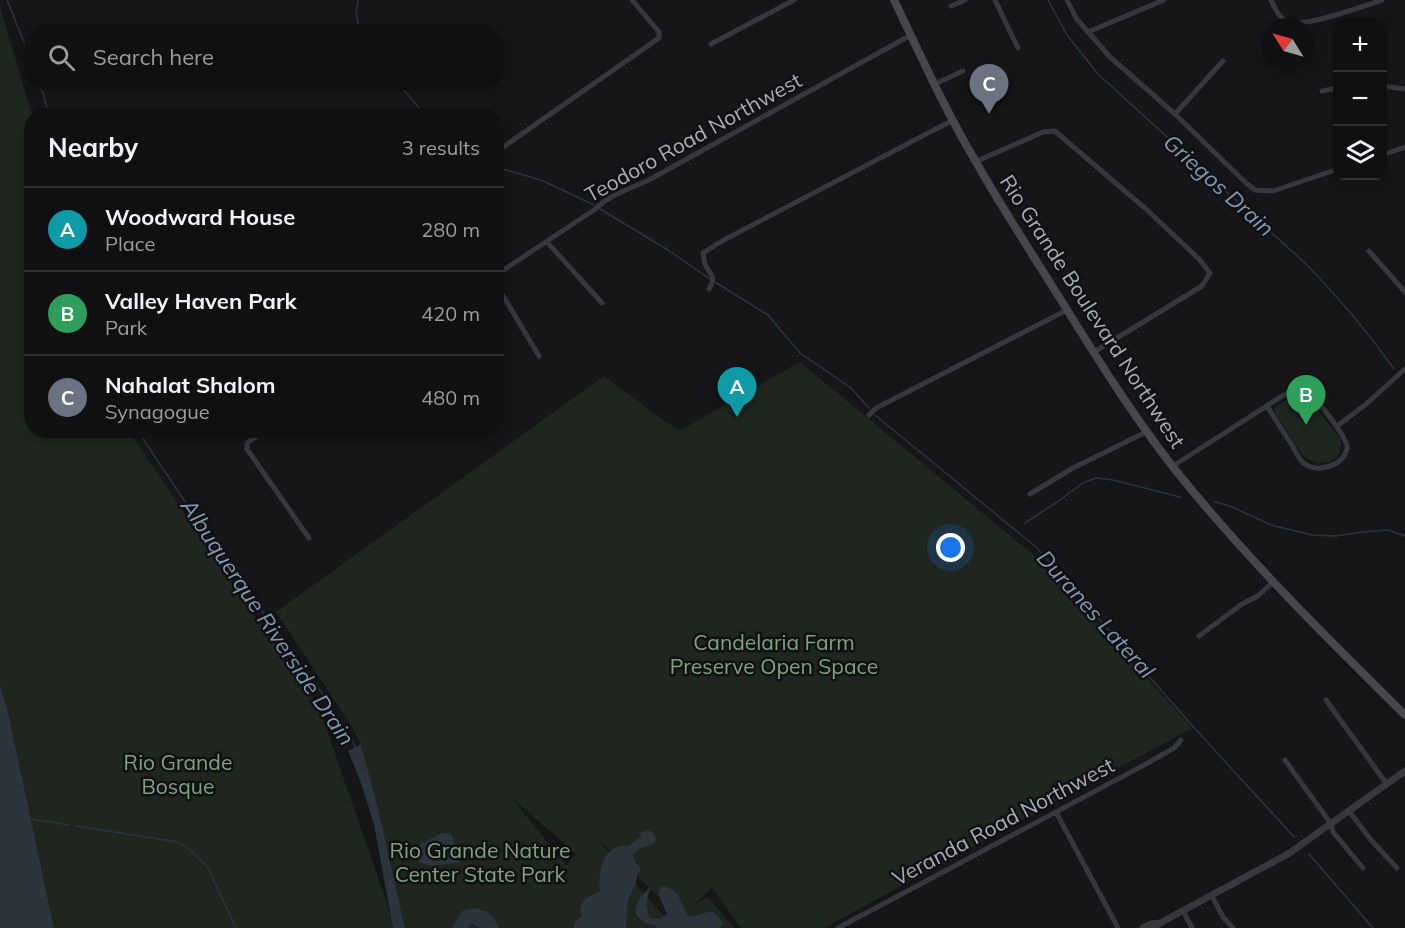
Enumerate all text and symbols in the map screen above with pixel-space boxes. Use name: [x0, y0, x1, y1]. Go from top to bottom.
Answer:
north arrow: [1261, 18, 1315, 72]
map controls: [1333, 18, 1387, 180]
button: +: [1333, 18, 1387, 72]
search box: [24, 24, 504, 90]
icon: search: [45, 41, 78, 74]
text: Search here: [93, 43, 214, 71]
pin: C: [970, 64, 1008, 114]
street label: Teodoro Road Northwest: [580, 67, 806, 207]
button: −: [1333, 72, 1387, 126]
button: layers: [1333, 126, 1387, 180]
water label: Griegos Drain: [1158, 128, 1280, 242]
text: Nearby: [48, 131, 138, 164]
text: 3 results: [402, 135, 480, 160]
street label: Rio Grande Boulevard Northwest: [995, 169, 1191, 453]
text: Woodward House: [105, 203, 295, 231]
text: A: [60, 217, 75, 242]
text: 280 m: [421, 217, 480, 242]
text: Place: [105, 231, 155, 256]
text: Valley Haven Park: [105, 287, 297, 315]
text: B: [61, 301, 74, 326]
text: 420 m: [421, 301, 480, 326]
text: Park: [105, 315, 147, 340]
pin: A: [718, 368, 756, 417]
text: Nahalat Shalom: [105, 371, 276, 399]
pin: B: [1286, 376, 1326, 425]
text: C: [61, 385, 74, 410]
text: 480 m: [421, 385, 480, 410]
text: Synagogue: [105, 399, 210, 424]
water label: Albuquerque Riverside Drain: [174, 493, 361, 751]
your location: [936, 533, 965, 562]
water label: Duranes Lateral: [1031, 544, 1161, 684]
park label: Candelaria Farm Preserve Open Space: [670, 629, 878, 679]
park label: Rio Grande Bosque: [124, 749, 232, 799]
street label: Veranda Road Northwest: [888, 751, 1118, 891]
park label: Rio Grande Nature Center State Park: [390, 837, 570, 887]

